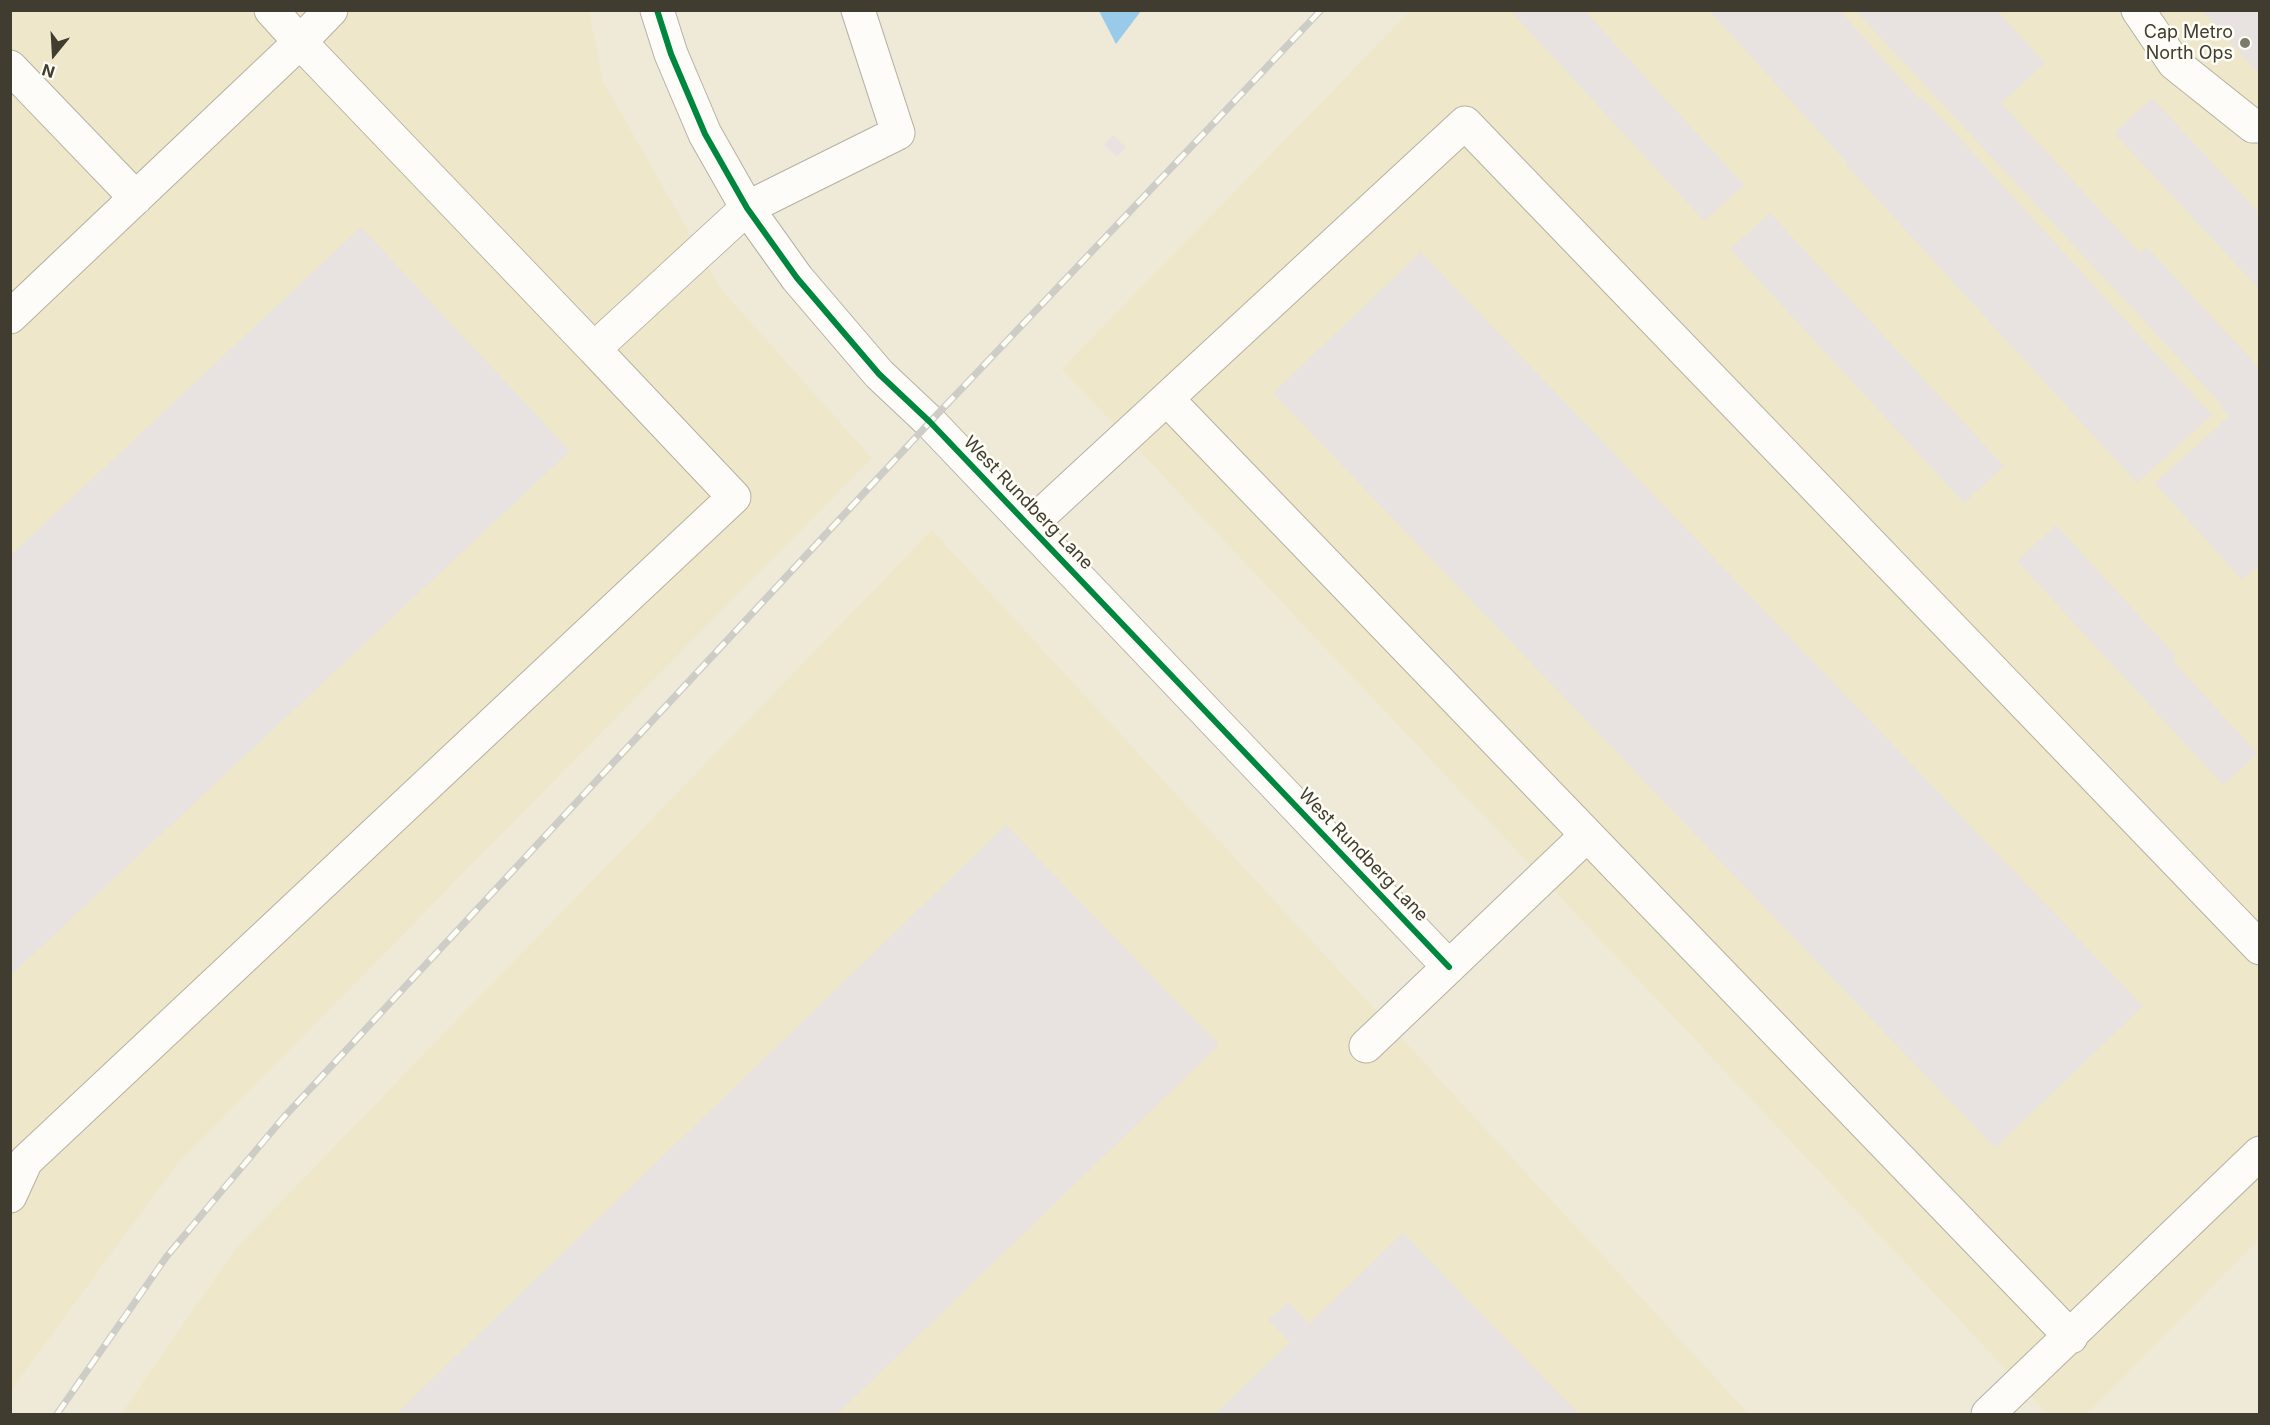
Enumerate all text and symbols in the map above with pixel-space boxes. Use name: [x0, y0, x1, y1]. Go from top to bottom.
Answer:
place label: Cap Metro North Ops: [2144, 22, 2233, 64]
north arrow: [24, 24, 84, 84]
marker: Cap Metro North Ops: [2238, 36, 2252, 50]
text: N: [40, 60, 57, 83]
street label: West Rundberg Lane: [959, 432, 1097, 574]
street label: West Rundberg Lane: [1294, 784, 1432, 926]

